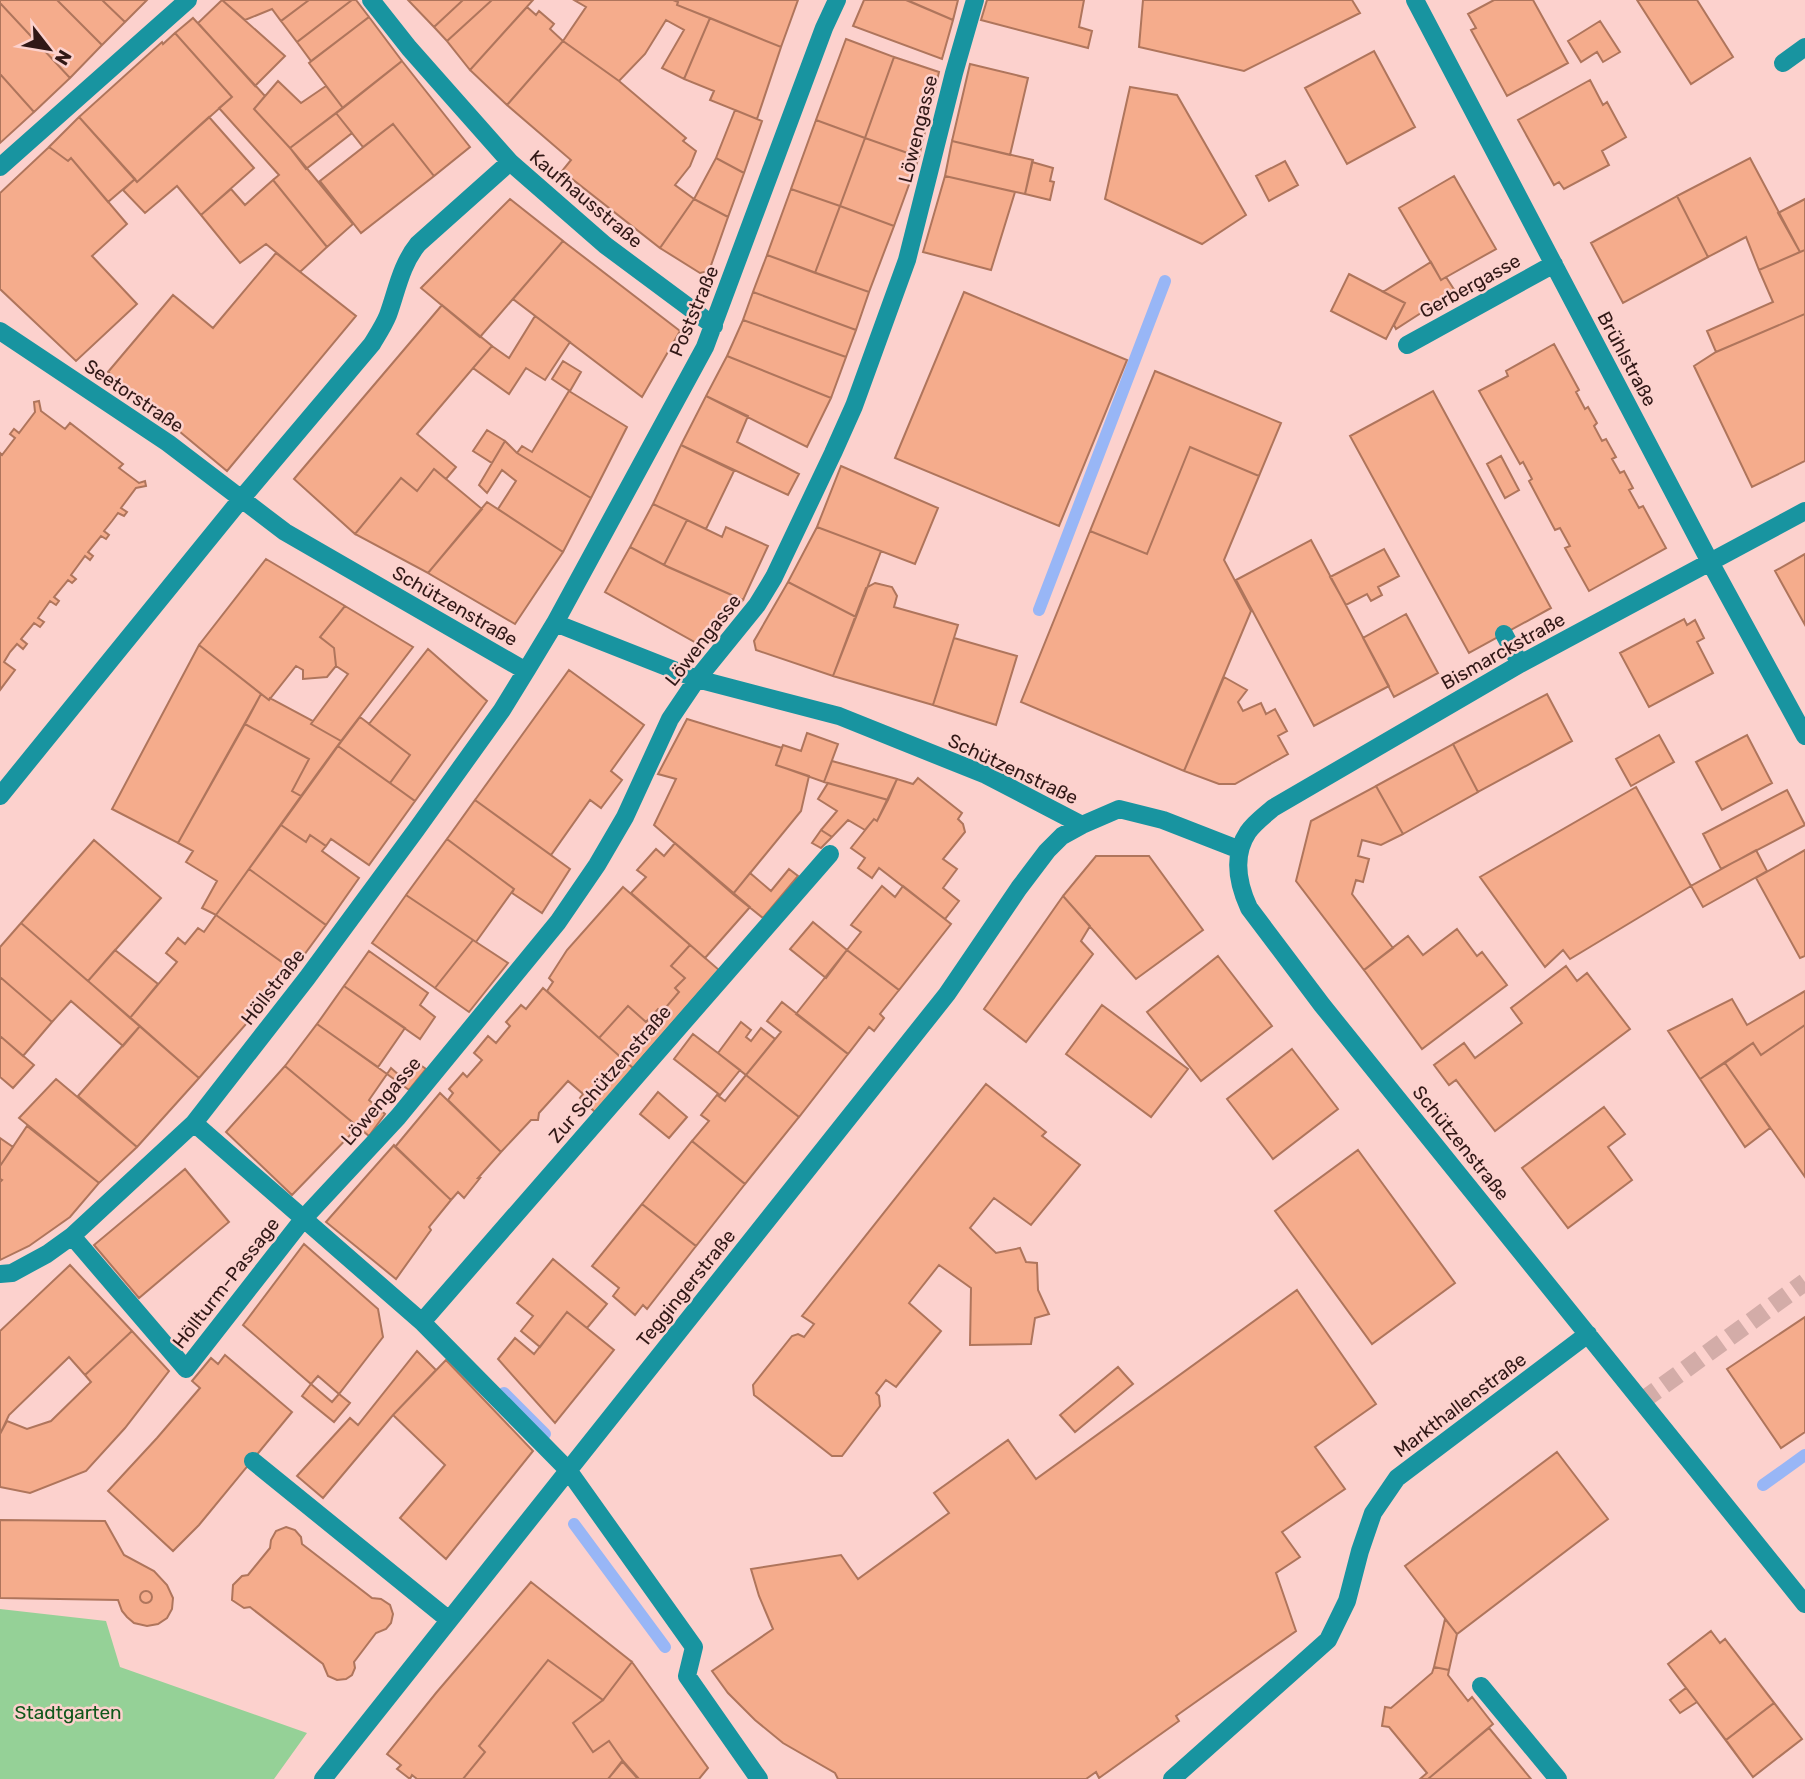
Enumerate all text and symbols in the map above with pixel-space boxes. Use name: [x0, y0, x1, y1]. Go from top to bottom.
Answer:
north arrow: [14, 14, 84, 84]
text: N: [50, 46, 77, 69]
street label: Löwengasse: [894, 73, 942, 185]
street label: Kaufhausstraße: [525, 145, 647, 253]
street label: Gerbergasse: [1416, 249, 1524, 323]
street label: Poststraße: [665, 262, 723, 360]
street label: Brühlstraße: [1592, 308, 1662, 410]
street label: Seetorstraße: [80, 354, 188, 438]
street label: Schützenstraße: [388, 561, 522, 651]
street label: Löwengasse: [660, 590, 746, 690]
street label: Bismarckstraße: [1437, 607, 1569, 695]
street label: Schützenstraße: [944, 729, 1082, 809]
street label: Höllstraße: [236, 944, 310, 1030]
street label: Zur Schützenstraße: [544, 1000, 676, 1148]
street label: Löwengasse: [336, 1052, 426, 1150]
street label: Schützenstraße: [1408, 1081, 1514, 1205]
street label: Höllturm-Passage: [168, 1213, 284, 1353]
street label: Teggingerstraße: [632, 1225, 740, 1351]
street label: Markthallenstraße: [1389, 1348, 1531, 1462]
park label: Stadtgarten: [14, 1701, 122, 1724]

